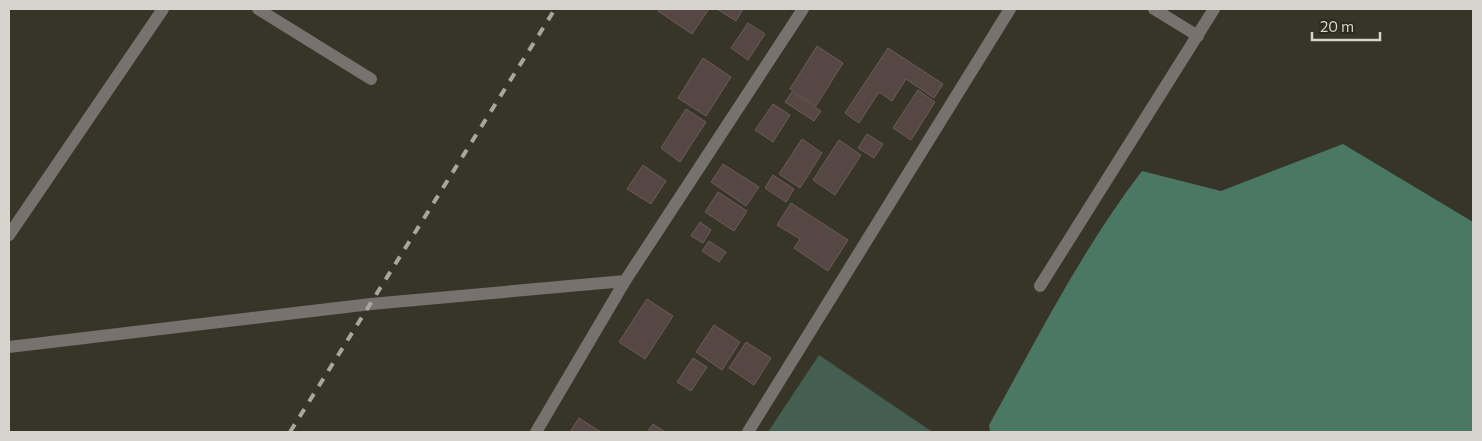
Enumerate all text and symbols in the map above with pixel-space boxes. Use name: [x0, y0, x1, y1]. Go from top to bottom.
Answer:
scale bar: [1312, 10, 1380, 42]
text: 20 m: [1320, 17, 1354, 35]

